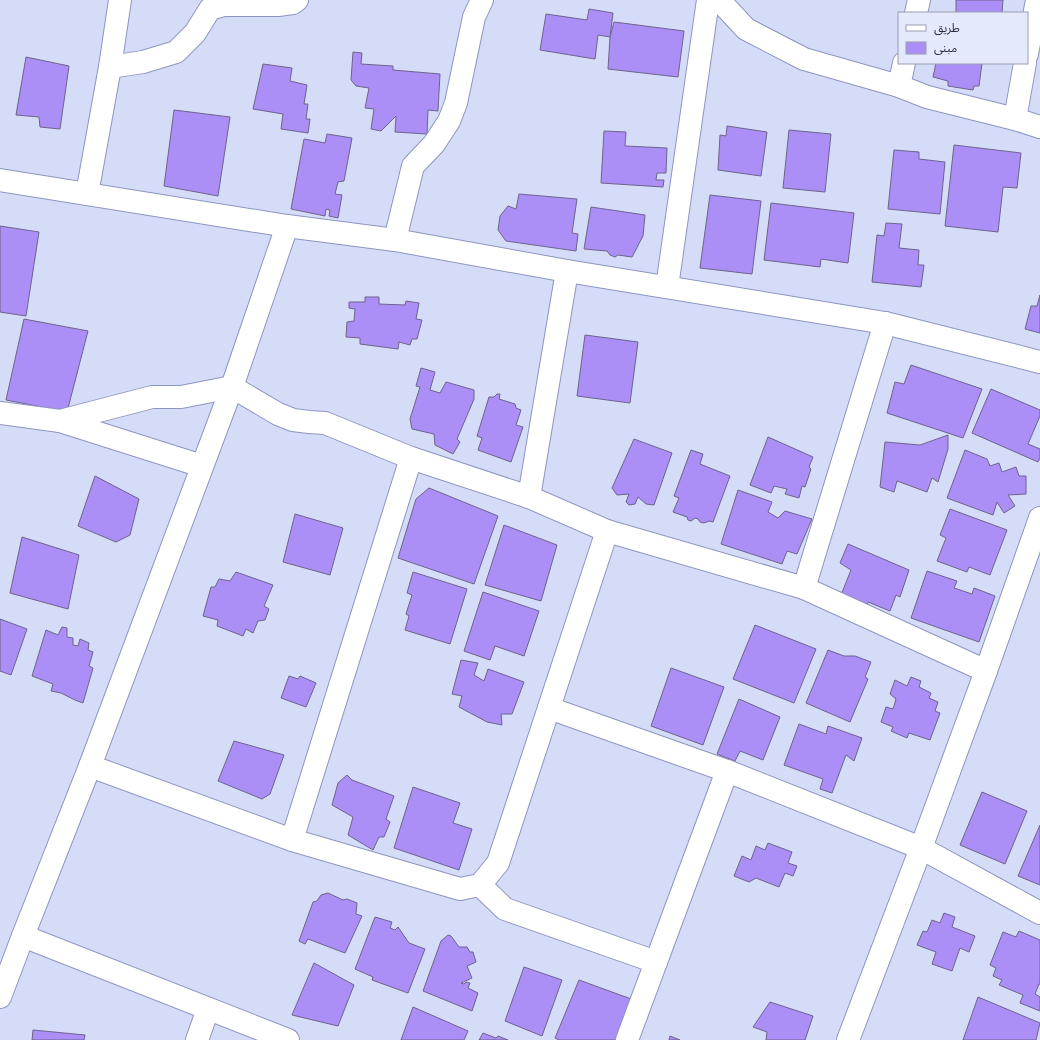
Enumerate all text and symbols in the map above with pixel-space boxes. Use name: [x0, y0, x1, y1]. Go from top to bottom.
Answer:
legend: [898, 12, 1028, 64]
text: طريق: [934, 19, 960, 37]
text: مبنى: [934, 39, 957, 57]

